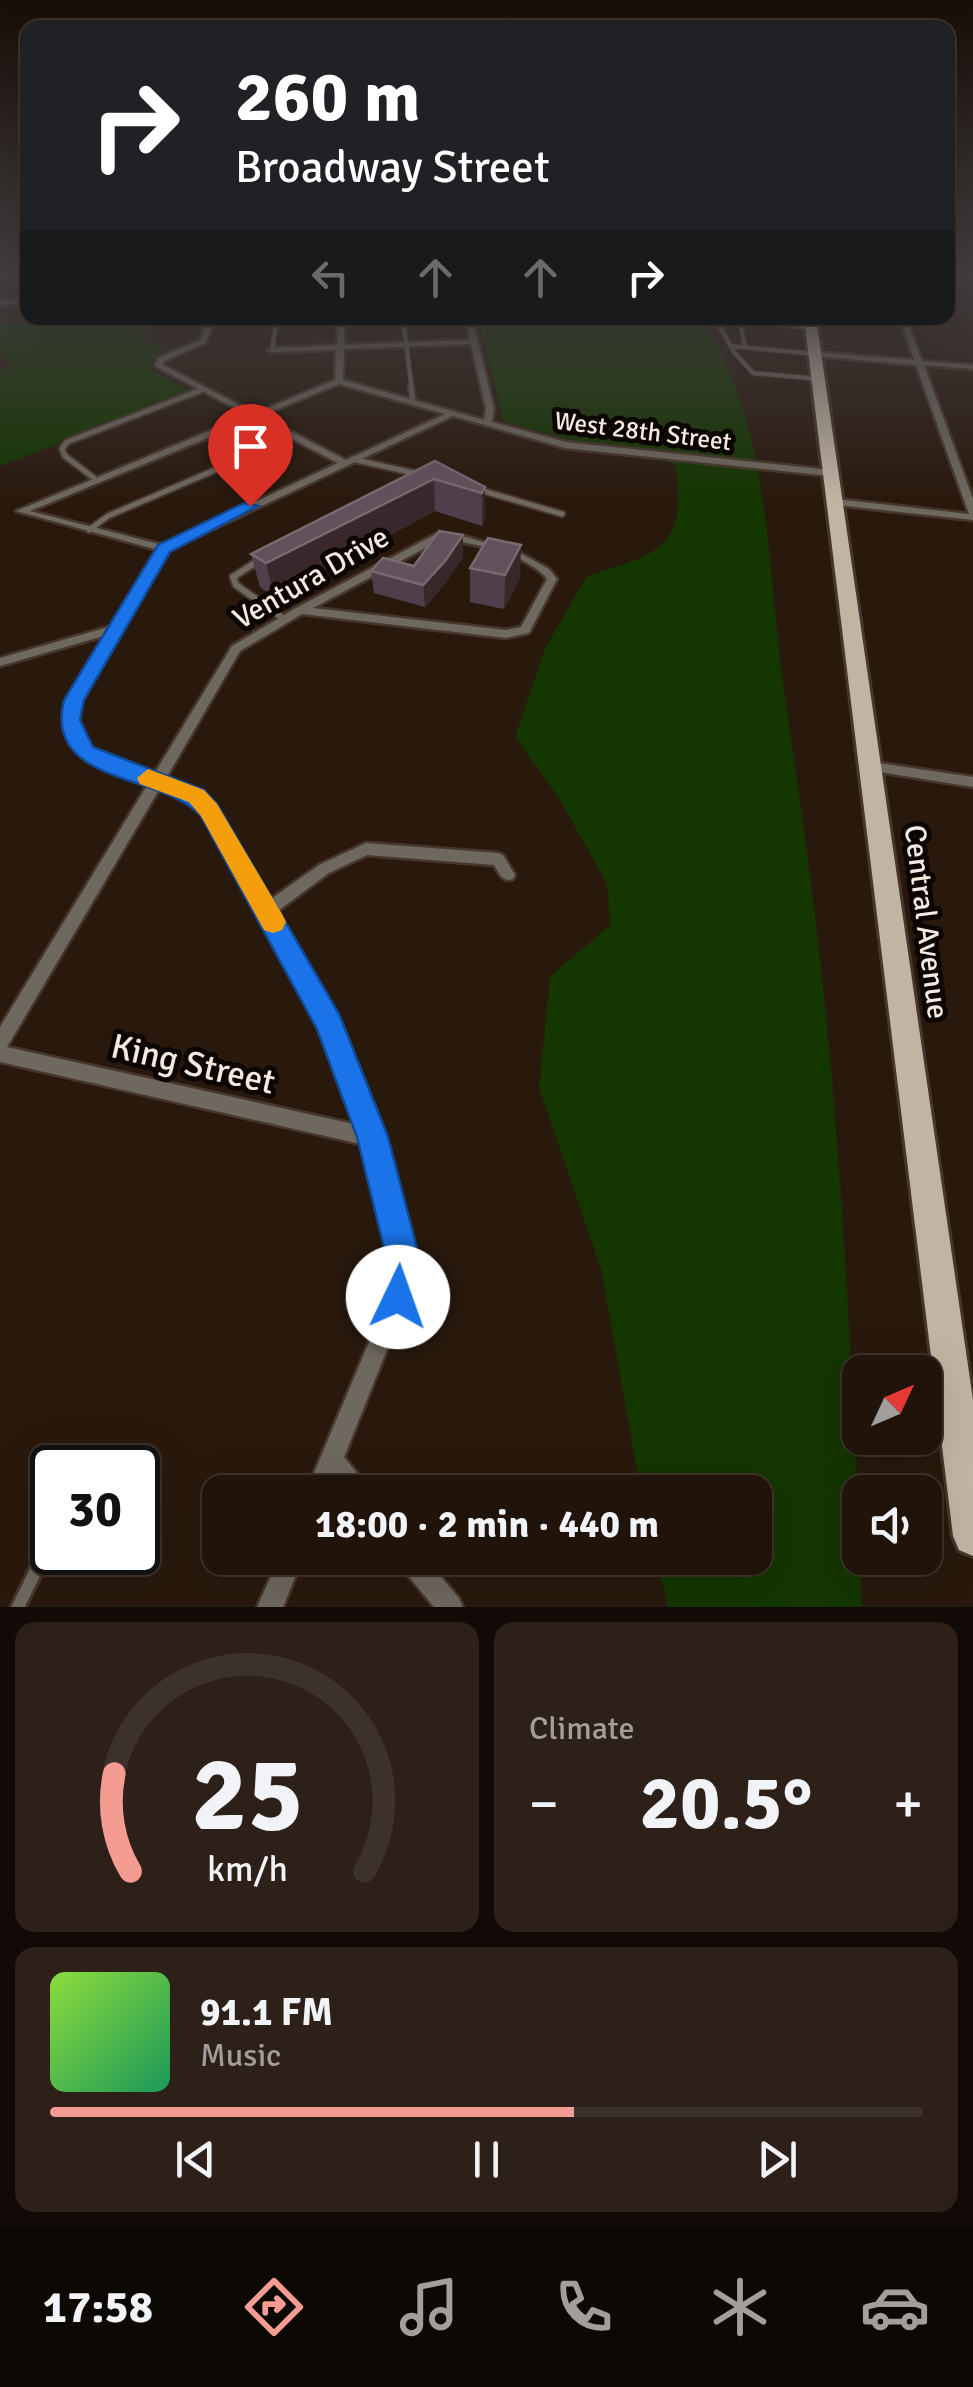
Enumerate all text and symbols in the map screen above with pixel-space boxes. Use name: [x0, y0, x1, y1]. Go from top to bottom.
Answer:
text: 260 m: [235, 54, 420, 140]
icon: right: [70, 60, 200, 190]
text: Broadway Street: [235, 140, 550, 195]
icon: left: [303, 250, 358, 305]
icon: ahead: [408, 250, 463, 305]
icon: ahead: [513, 250, 568, 305]
icon: right: [618, 250, 673, 305]
pin: [208, 404, 293, 507]
street label: West 28th Street: [553, 405, 733, 457]
icon: arrive: [223, 419, 278, 474]
street label: Ventura Drive: [227, 519, 395, 637]
street label: Central Avenue: [896, 823, 956, 1021]
street label: King Street: [107, 1024, 279, 1104]
position arrow: [346, 1245, 450, 1349]
north arrow: [842, 1355, 942, 1455]
map controls: [842, 1355, 942, 1575]
speed limit sign: 30: [30, 1445, 160, 1575]
button: sound: [842, 1475, 942, 1575]
text: 18:00 · 2 min · 440 m: [315, 1501, 659, 1548]
text: Climate: [529, 1709, 635, 1748]
text: 25: [191, 1731, 303, 1859]
text: 20.5°: [640, 1757, 813, 1850]
text: −: [529, 1770, 559, 1838]
text: +: [893, 1770, 923, 1838]
text: km/h: [207, 1847, 287, 1891]
text: 91.1 FM: [200, 1989, 333, 2036]
text: Music: [200, 2036, 281, 2075]
icon: previous: [168, 2132, 223, 2187]
icon: pause: [459, 2132, 514, 2187]
icon: next: [750, 2132, 805, 2187]
icon: directions: [239, 2272, 309, 2342]
icon: music: [394, 2272, 464, 2342]
icon: phone: [549, 2272, 619, 2342]
icon: climate: [705, 2272, 775, 2342]
icon: car: [860, 2272, 930, 2342]
text: 17:58: [43, 2280, 153, 2335]

